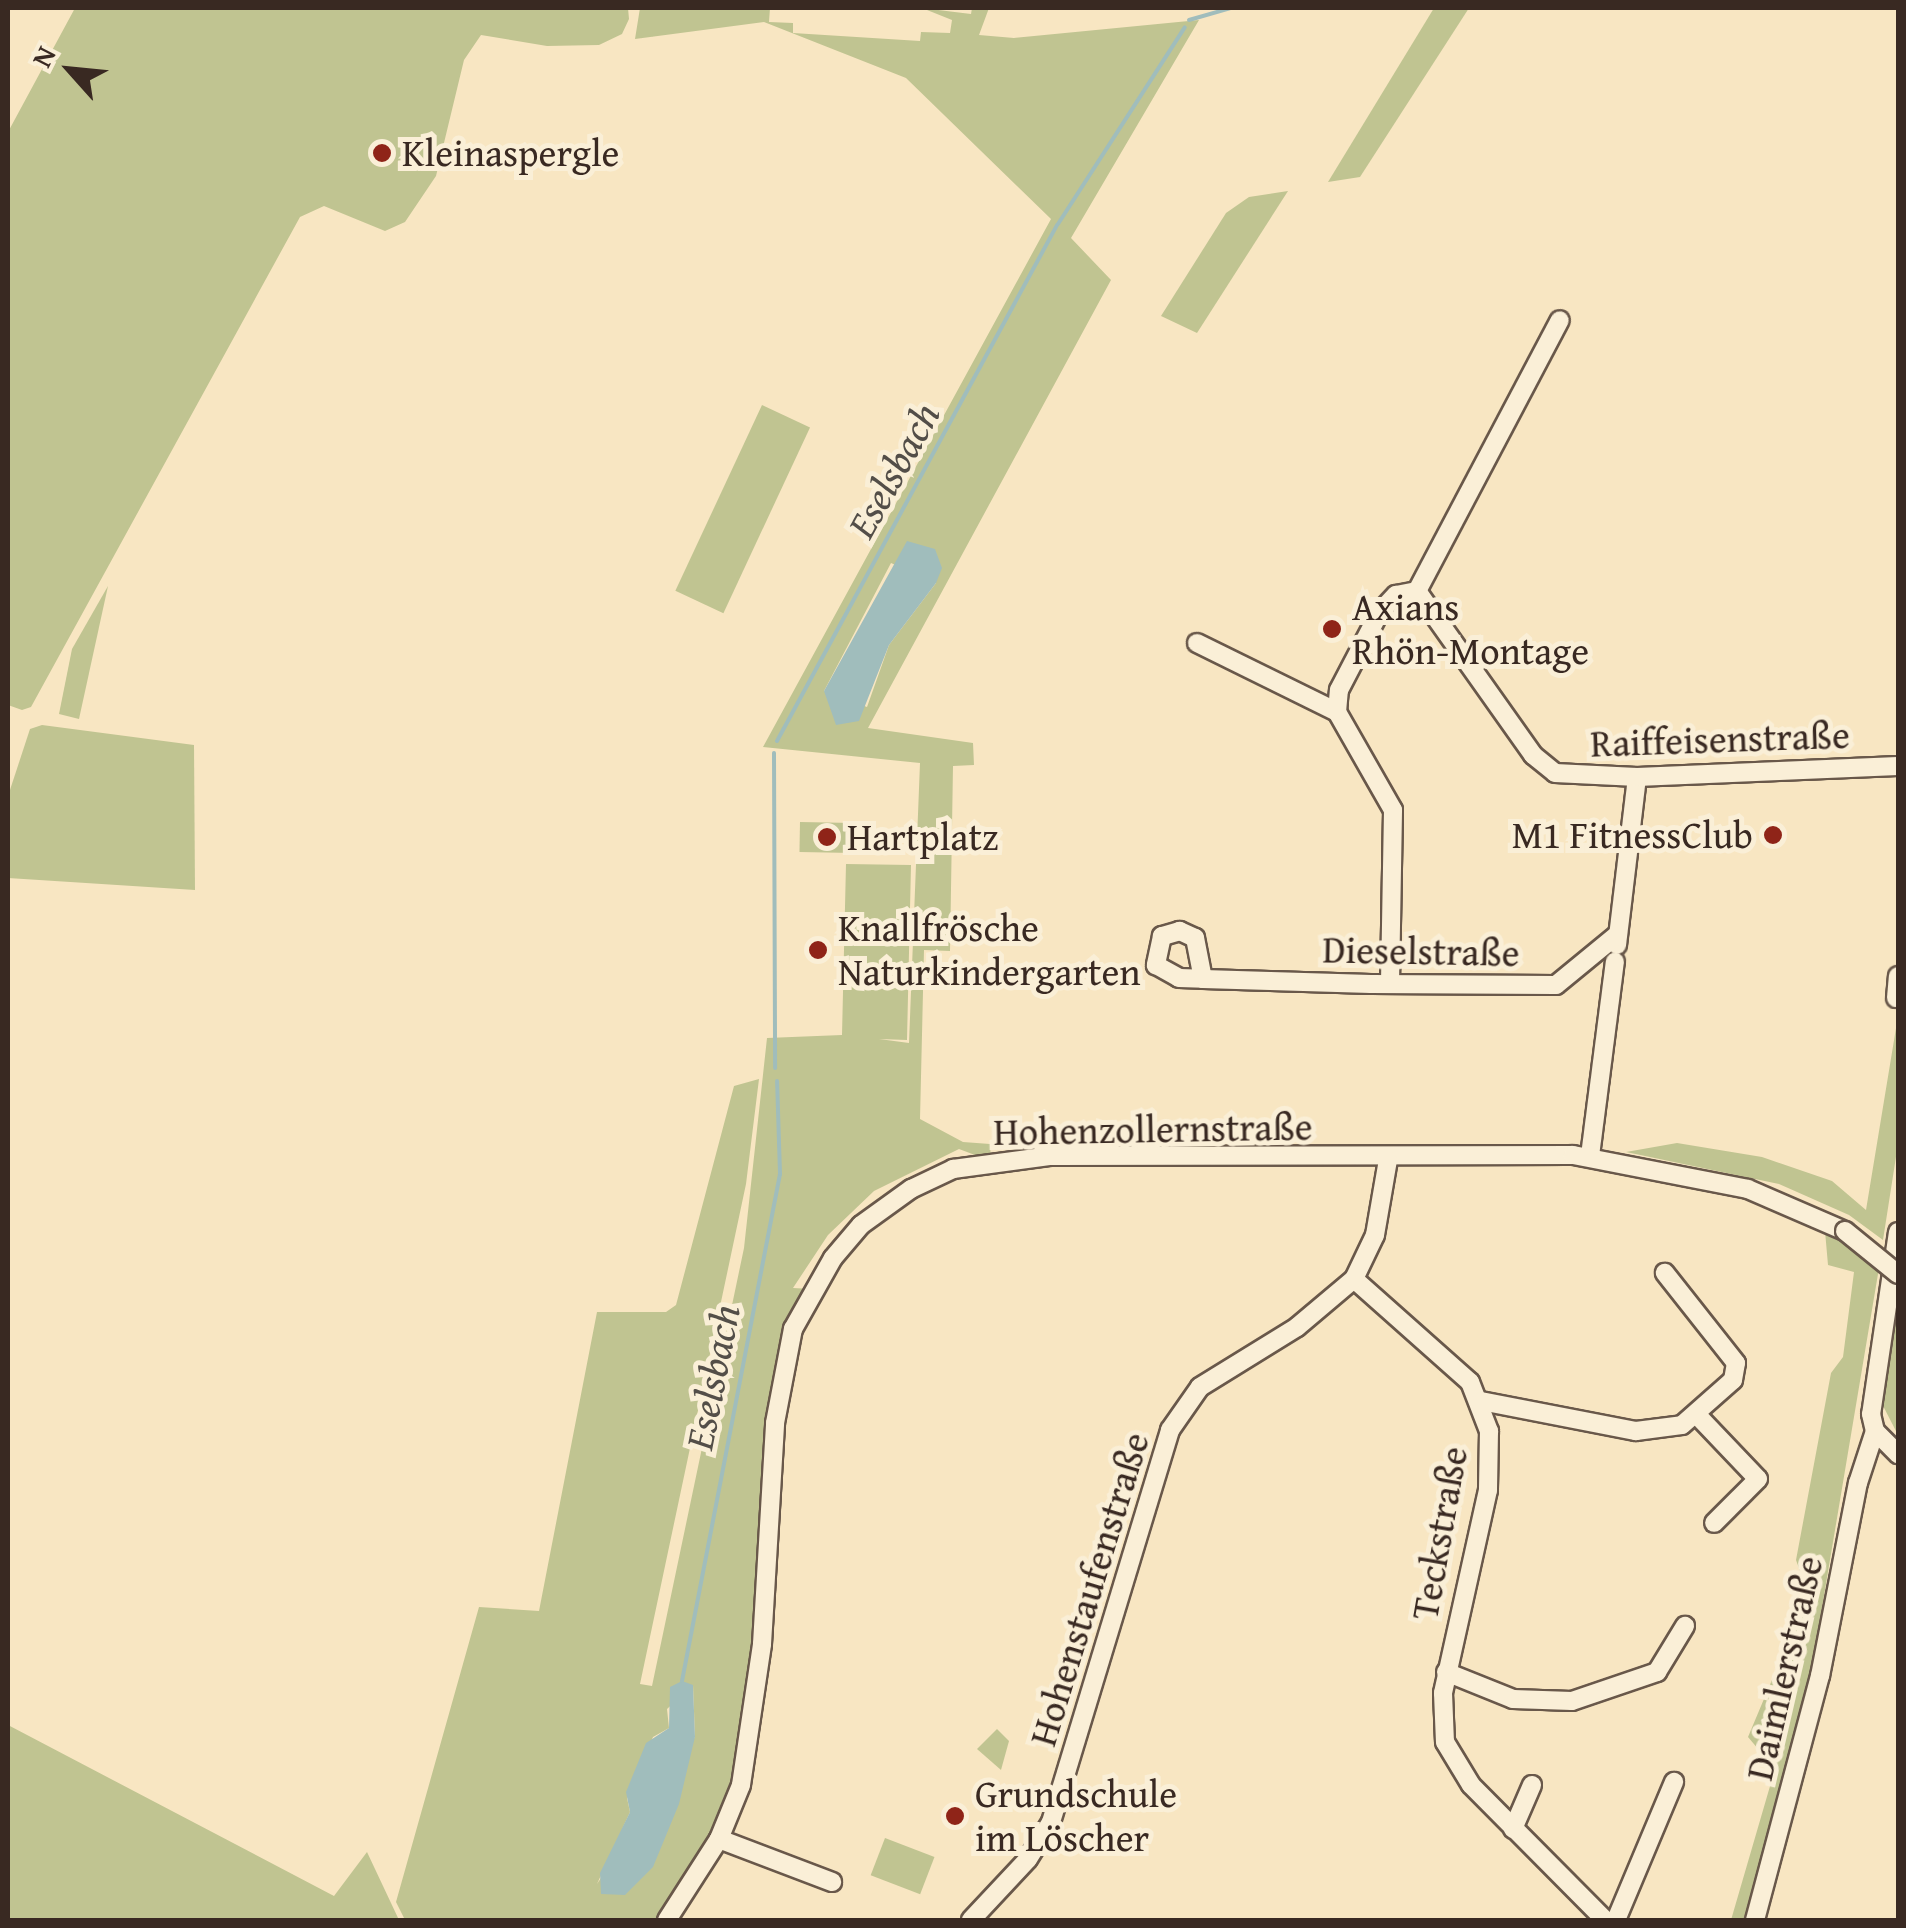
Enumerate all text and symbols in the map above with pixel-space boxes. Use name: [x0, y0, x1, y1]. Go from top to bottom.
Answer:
north arrow: [20, 20, 120, 120]
text: N: [20, 39, 65, 74]
place label: Kleinaspergle: [402, 130, 619, 176]
marker: Kleinaspergle: [371, 142, 393, 164]
water label: Eselsbach: [836, 394, 950, 546]
place label: Axians Rhön-Montage: [1352, 584, 1589, 674]
marker: Axians Rhön-Montage: [1321, 618, 1343, 640]
street label: Raiffeisenstraße: [1590, 712, 1850, 766]
place label: M1 FitnessClub: [1512, 812, 1753, 858]
place label: Hartplatz: [847, 814, 998, 860]
marker: M1 FitnessClub: [1762, 824, 1784, 846]
marker: Hartplatz: [816, 826, 838, 848]
place label: Knallfrösche Naturkindergarten: [838, 905, 1141, 994]
street label: Dieselstraße: [1322, 926, 1520, 976]
marker: Knallfrösche Naturkindergarten: [807, 939, 829, 961]
street label: Hohenzollernstraße: [993, 1103, 1313, 1155]
water label: Eselsbach: [674, 1300, 750, 1454]
street label: Hohenstaufenstraße: [1020, 1427, 1158, 1751]
street label: Teckstraße: [1401, 1443, 1477, 1623]
street label: Daimlerstraße: [1736, 1551, 1832, 1785]
place label: Grundschule im Löscher: [975, 1771, 1177, 1860]
marker: Grundschule im Löscher: [944, 1805, 966, 1827]

